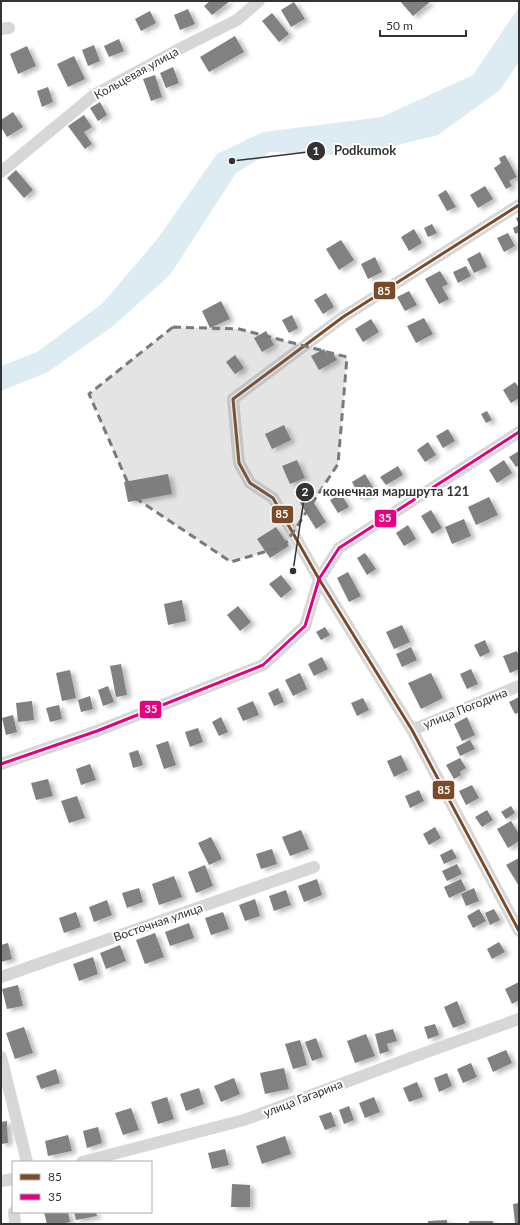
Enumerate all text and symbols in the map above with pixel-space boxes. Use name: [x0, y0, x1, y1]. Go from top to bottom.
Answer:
scale bar: [380, 12, 466, 38]
text: 50 m: [386, 18, 413, 33]
street label: Кольцевая улица: [91, 44, 181, 102]
callout: Podkumok: [306, 138, 404, 163]
text: Podkumok: [334, 142, 396, 158]
text: 1: [313, 143, 320, 158]
line badge: 85: [373, 281, 396, 300]
text: 85: [378, 284, 390, 297]
callout: конечная маршрута 121: [295, 479, 477, 504]
text: конечная маршрута 121: [323, 483, 469, 499]
text: 2: [302, 484, 309, 499]
line badge: 85: [271, 505, 294, 524]
text: 85: [276, 507, 288, 520]
line badge: 35: [374, 509, 397, 528]
text: 35: [379, 511, 391, 524]
street label: улица Погодина: [421, 684, 509, 732]
line badge: 35: [139, 700, 162, 719]
text: 35: [145, 702, 157, 715]
line badge: 85: [432, 780, 455, 800]
text: 85: [438, 783, 450, 796]
street label: Восточная улица: [111, 900, 205, 944]
street label: улица Гагарина: [261, 1076, 345, 1120]
legend: [12, 1161, 152, 1213]
text: 85: [48, 1169, 62, 1184]
text: 35: [48, 1189, 62, 1204]

